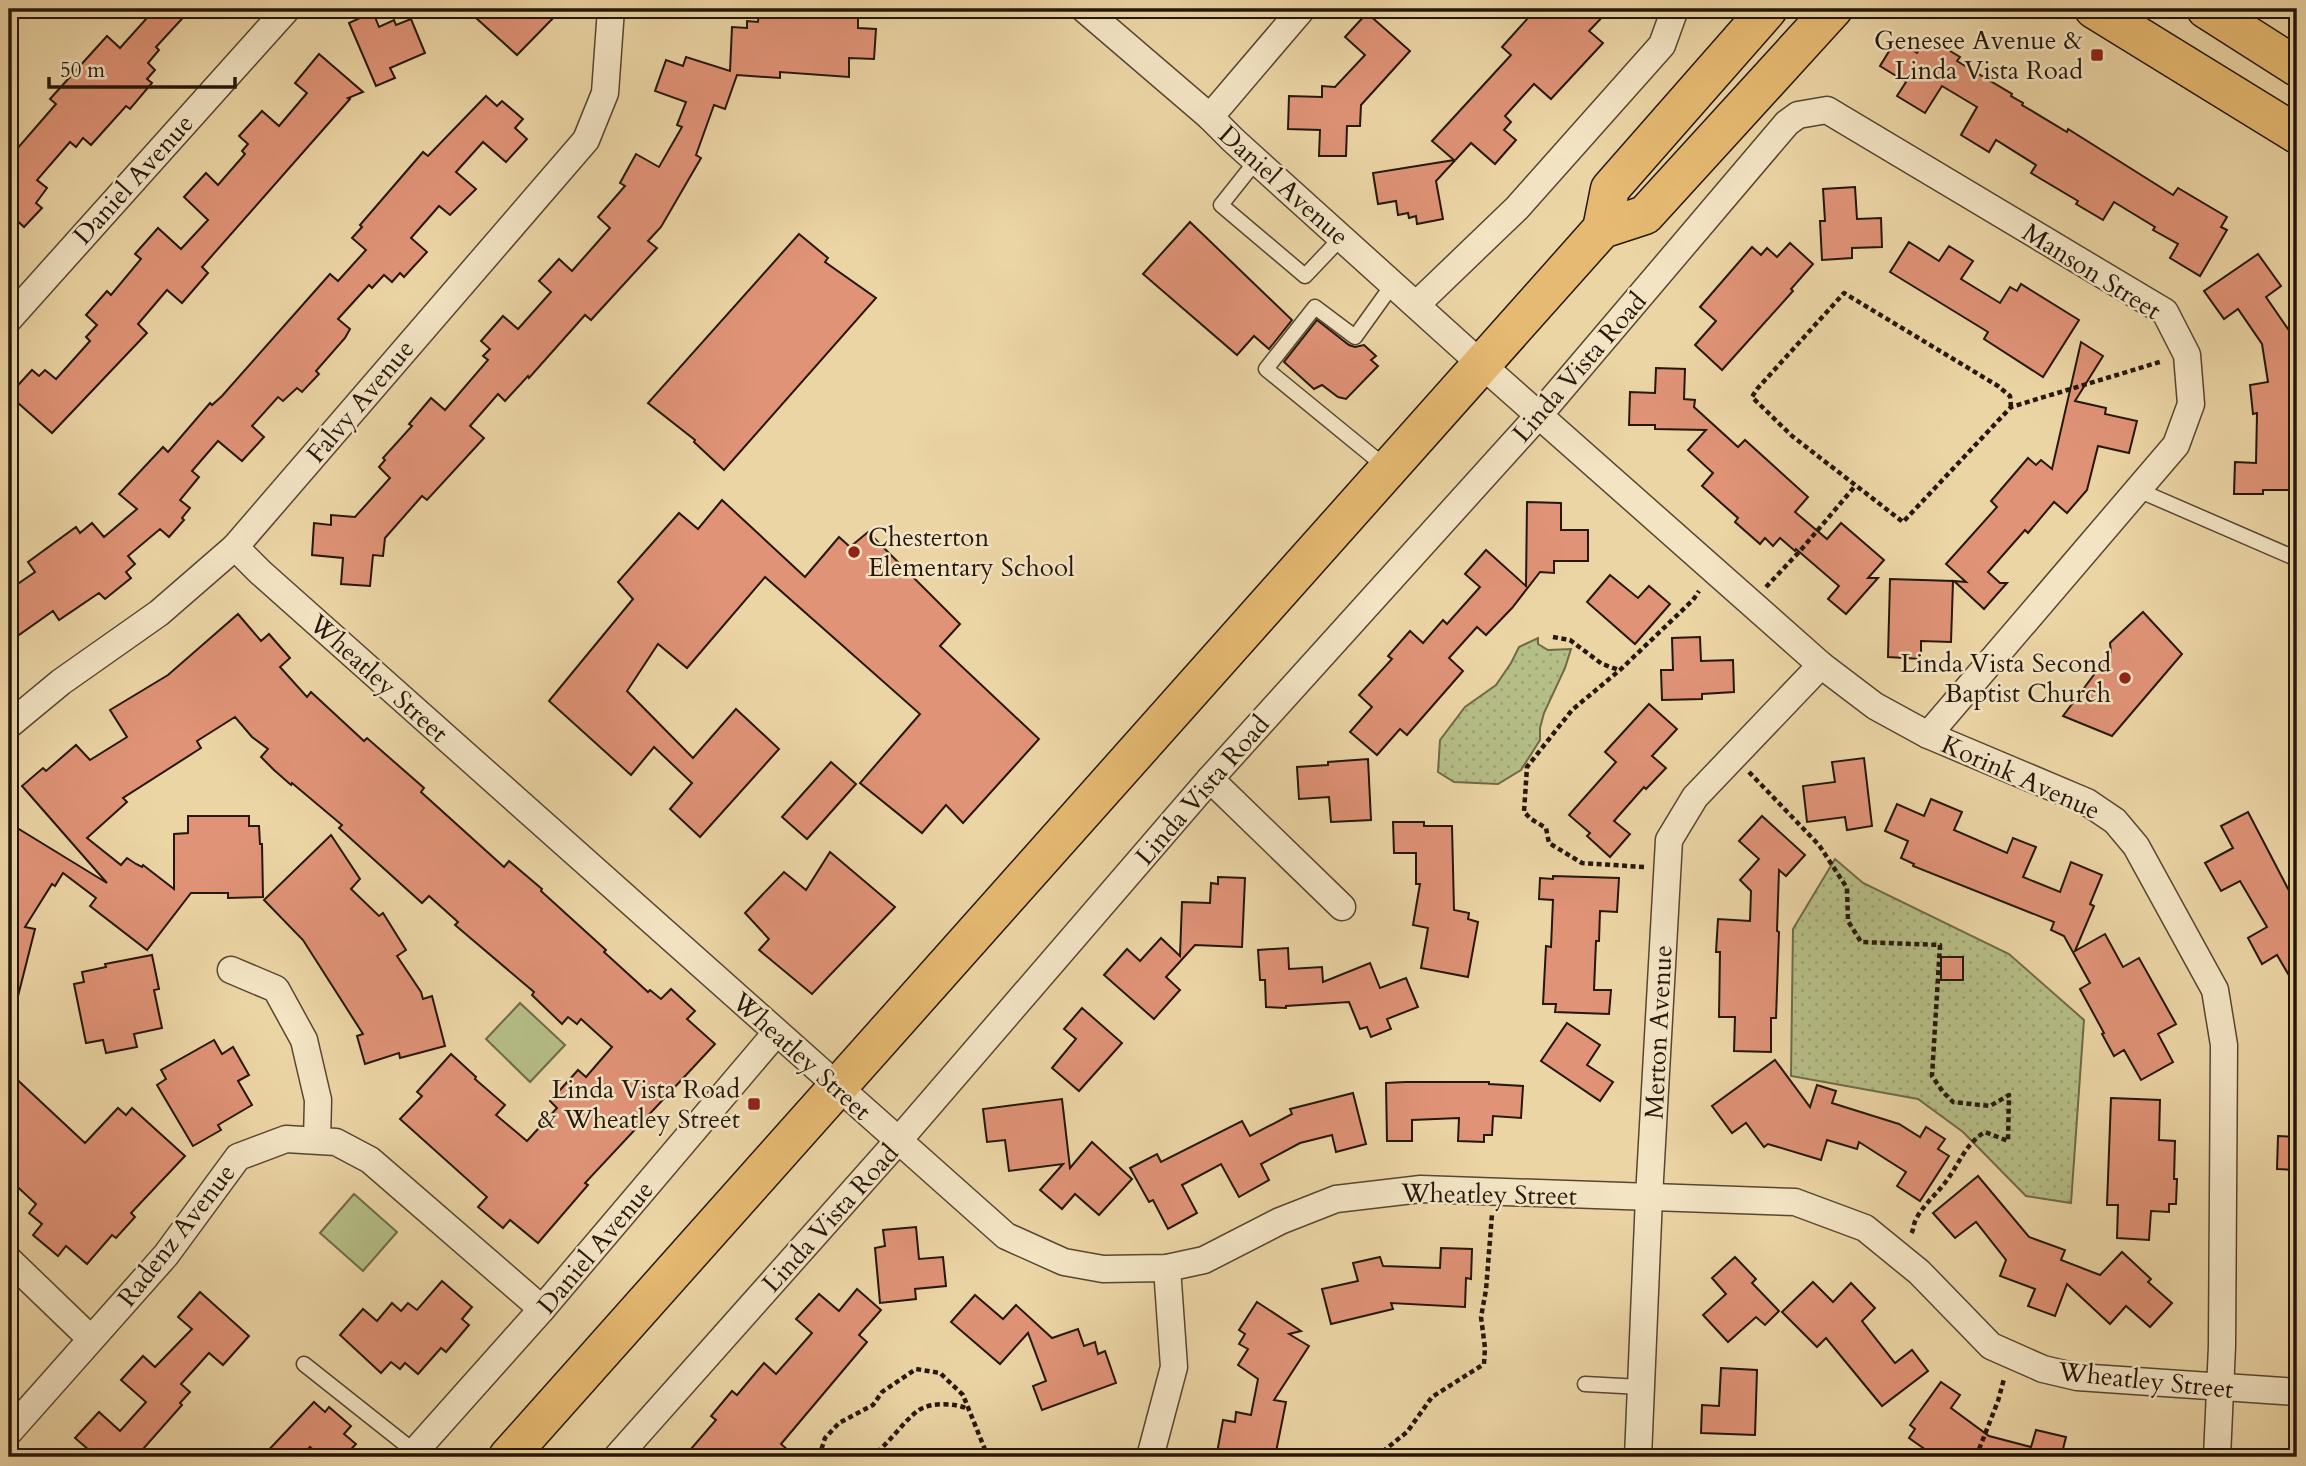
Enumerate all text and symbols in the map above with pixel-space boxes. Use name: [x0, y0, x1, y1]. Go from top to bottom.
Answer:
place label: Genesee Avenue & Linda Vista Road: [1874, 23, 2083, 88]
scale bar: [49, 46, 234, 90]
marker: Genesee Avenue & Linda Vista Road: [2089, 47, 2105, 63]
text: 50 m: [60, 56, 105, 85]
street label: Daniel Avenue: [65, 107, 201, 252]
street label: Daniel Avenue: [1211, 117, 1356, 253]
street label: Manson Street: [2016, 215, 2168, 328]
street label: Linda Vista Road: [1504, 285, 1655, 450]
street label: Falvy Avenue: [298, 332, 422, 470]
place label: Chesterton Elementary School: [868, 520, 1075, 585]
marker: Chesterton Elementary School: [846, 544, 862, 560]
street label: Wheatley Street: [301, 606, 456, 750]
place label: Linda Vista Second Baptist Church: [1900, 646, 2111, 711]
marker: Linda Vista Second Baptist Church: [2117, 670, 2133, 686]
street label: Linda Vista Road: [1127, 708, 1278, 873]
street label: Korink Avenue: [1936, 727, 2106, 828]
street label: Merton Avenue: [1636, 944, 1681, 1120]
street label: Wheatley Street: [724, 984, 879, 1128]
place label: Linda Vista Road & Wheatley Street: [538, 1072, 740, 1137]
marker: Linda Vista Road & Wheatley Street: [746, 1096, 762, 1112]
street label: Linda Vista Road: [754, 1136, 907, 1300]
street label: Radenz Avenue: [109, 1157, 243, 1314]
street label: Daniel Avenue: [529, 1173, 662, 1321]
street label: Wheatley Street: [1400, 1175, 1577, 1214]
street label: Wheatley Street: [2056, 1354, 2235, 1407]

